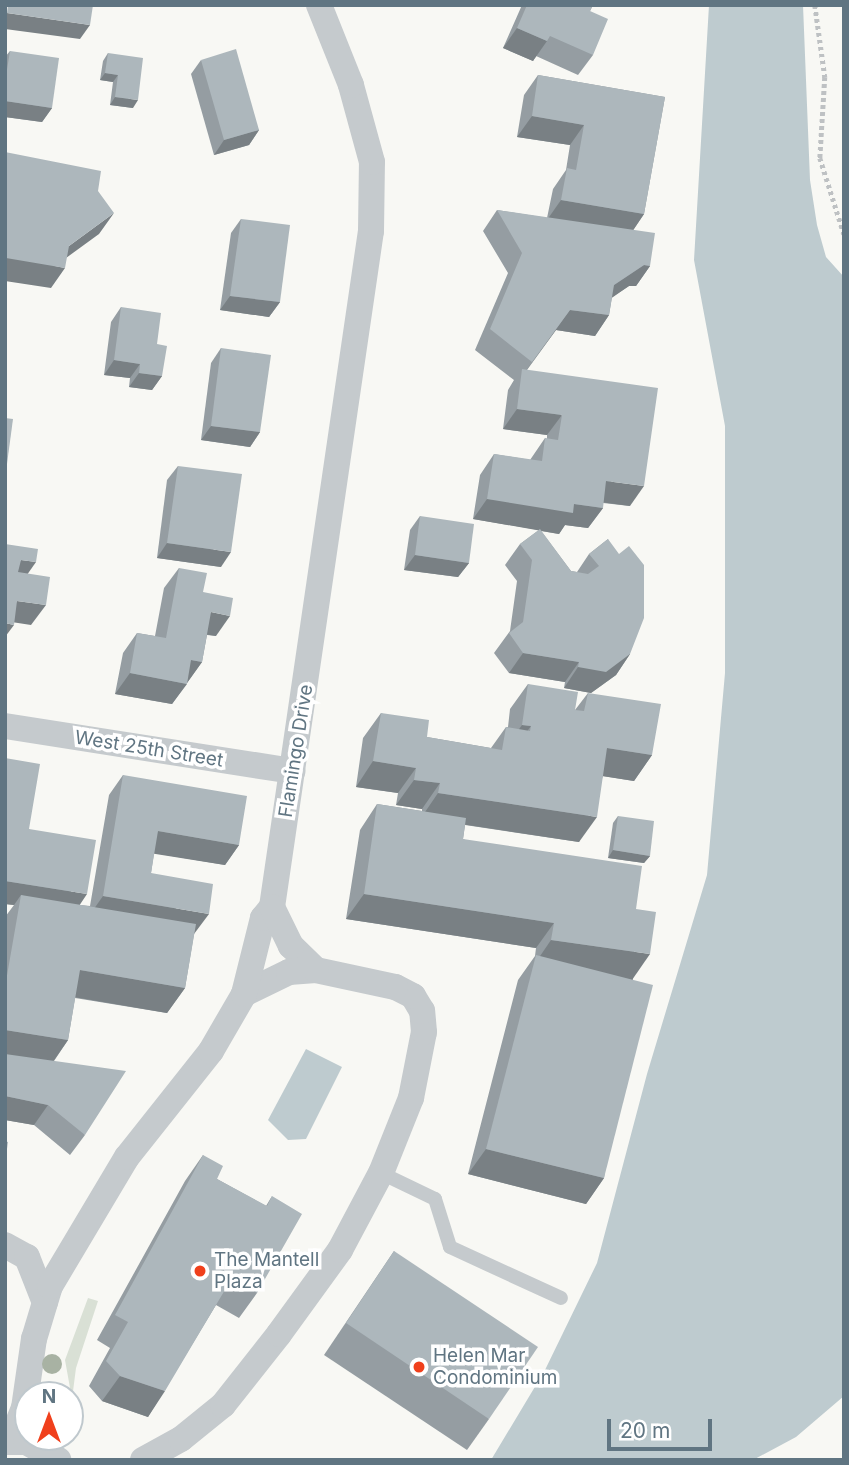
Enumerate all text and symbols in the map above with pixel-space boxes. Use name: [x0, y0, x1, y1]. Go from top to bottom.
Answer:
street label: Flamingo Drive: [274, 683, 318, 819]
street label: West 25th Street: [73, 726, 225, 772]
place label: The Mantell Plaza: [214, 1249, 319, 1293]
marker: The Mantell Plaza: [192, 1263, 208, 1279]
place label: Helen Mar Condominium: [433, 1345, 557, 1389]
marker: Helen Mar Condominium: [411, 1359, 427, 1375]
north arrow: [14, 1381, 84, 1451]
text: N: [42, 1385, 56, 1408]
scale bar: [611, 1406, 716, 1450]
text: 20 m: [620, 1418, 670, 1443]

